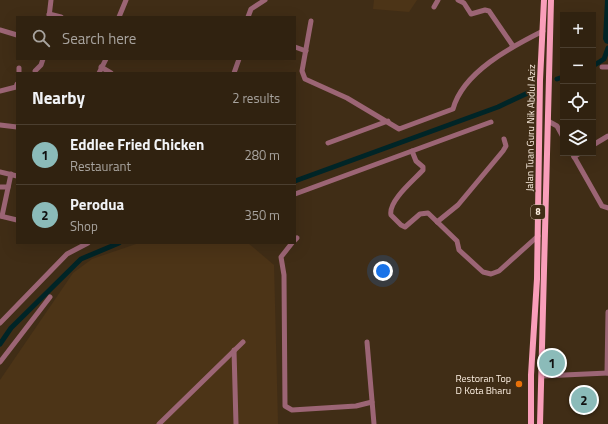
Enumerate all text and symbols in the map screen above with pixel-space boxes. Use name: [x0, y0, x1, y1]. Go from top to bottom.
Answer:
map controls: [560, 12, 596, 156]
button: +: [560, 12, 596, 48]
search box: [16, 16, 296, 60]
icon: search: [30, 27, 52, 49]
text: Search here: [62, 27, 136, 50]
button: −: [560, 48, 596, 84]
street label: Jalan Tuan Guru Nik Abdul Aziz: [522, 64, 539, 192]
button: locate: [560, 84, 596, 120]
text: Nearby: [32, 85, 85, 111]
text: 2 results: [232, 88, 280, 108]
button: layers: [560, 120, 596, 156]
text: Eddlee Fried Chicken: [70, 133, 204, 156]
text: 1: [41, 145, 49, 165]
text: 280 m: [244, 145, 280, 165]
text: Restaurant: [70, 156, 131, 176]
text: Perodua: [70, 193, 124, 216]
text: 2: [41, 205, 49, 225]
text: 350 m: [244, 205, 280, 225]
road number: 8: [531, 205, 545, 219]
text: Shop: [70, 216, 98, 236]
your location: [373, 261, 393, 281]
pin: 1: [539, 348, 565, 378]
place label: Restoran Top D Kota Bharu: [456, 371, 511, 398]
marker: Restoran Top D Kota Bharu: [514, 379, 524, 389]
pin: 2: [571, 385, 597, 415]

